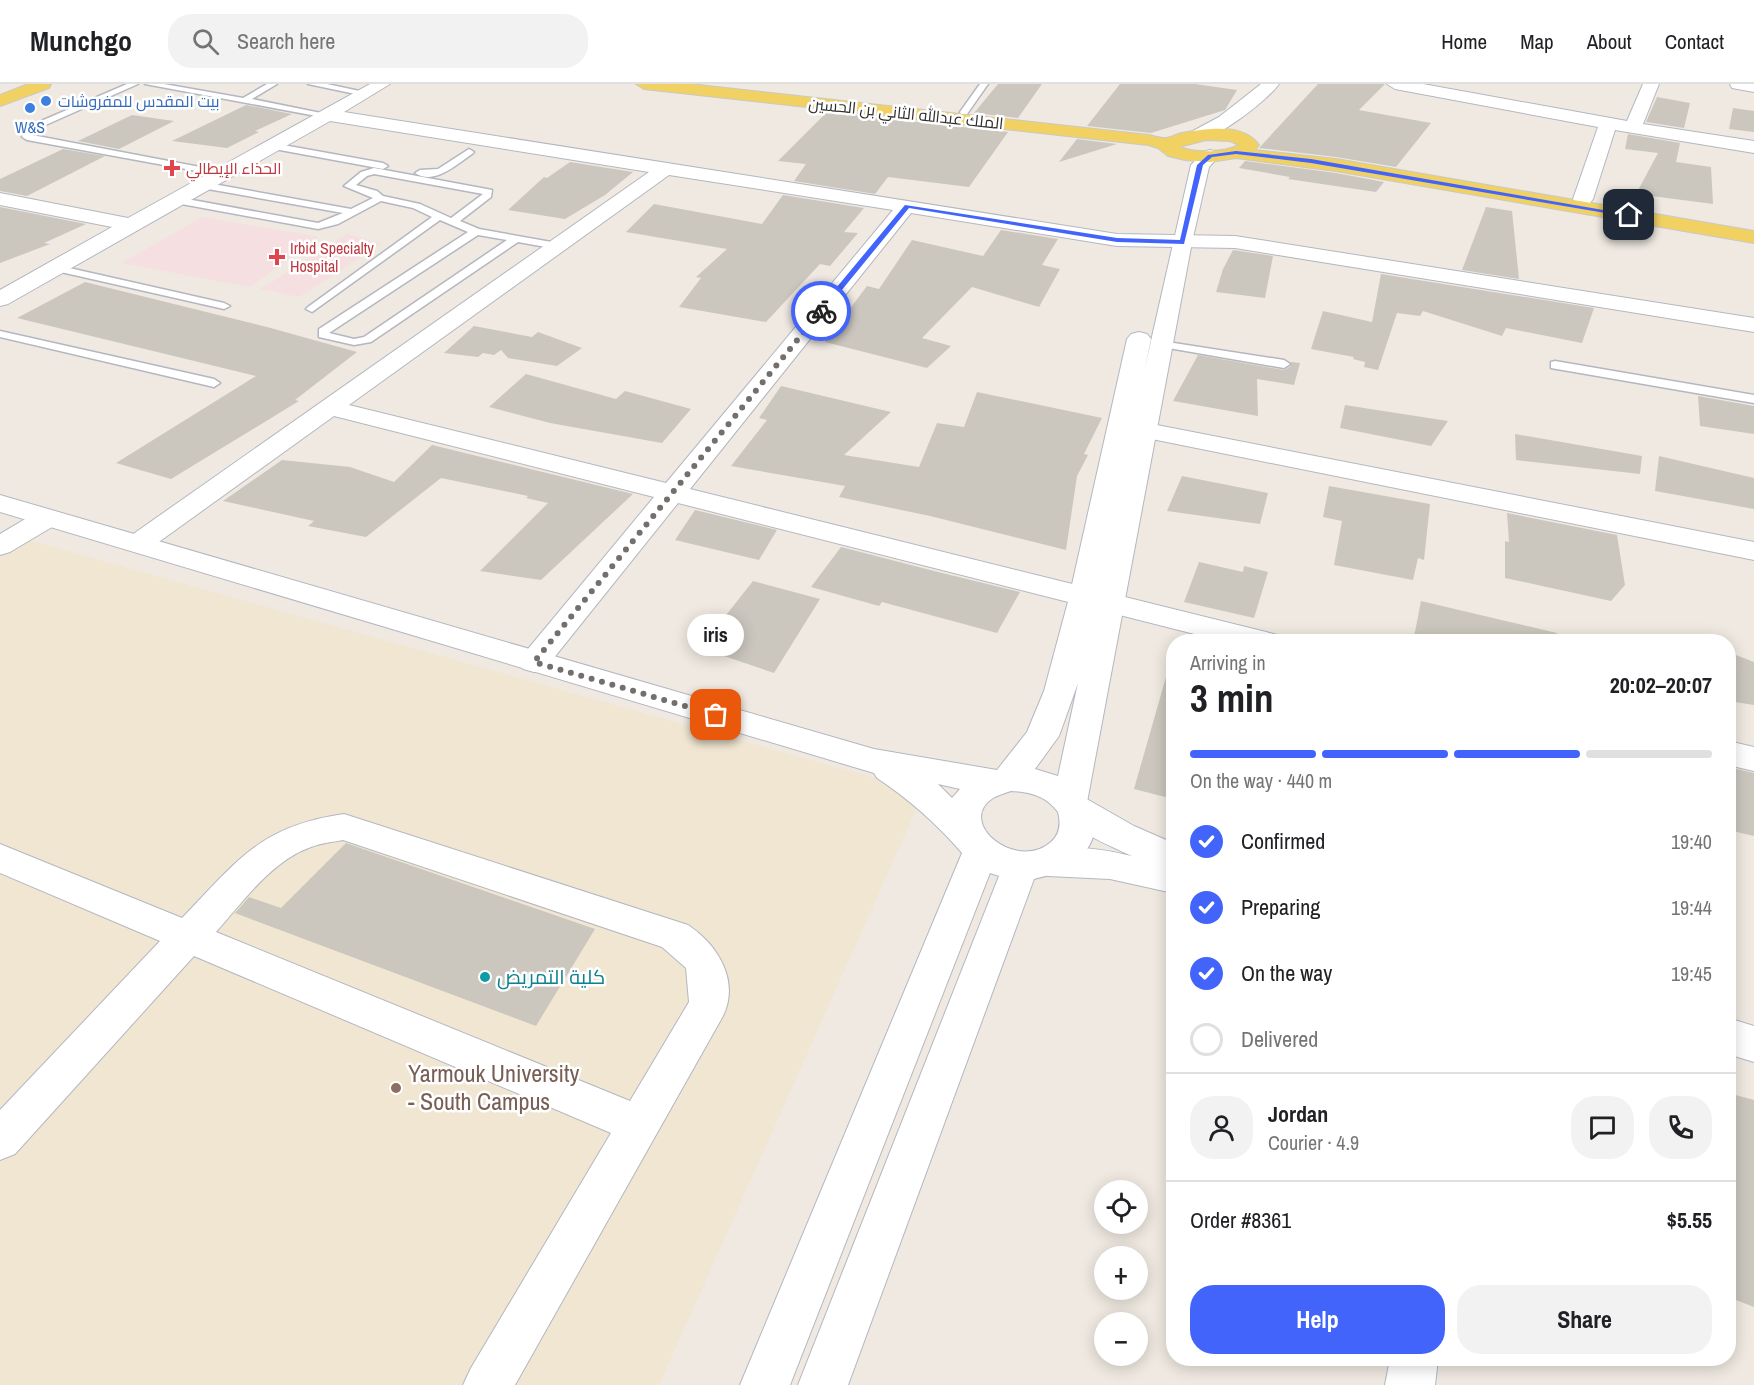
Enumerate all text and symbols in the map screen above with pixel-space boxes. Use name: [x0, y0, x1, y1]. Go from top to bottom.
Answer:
search box: [168, 14, 588, 68]
text: Munchgo: [30, 22, 132, 60]
icon: search: [189, 25, 222, 58]
text: Search here: [237, 26, 335, 56]
text: Home: [1441, 27, 1487, 56]
text: Map: [1520, 27, 1554, 56]
text: About: [1587, 27, 1632, 56]
text: Contact: [1665, 27, 1724, 56]
place label: بيت المقدس للمفروشات: [58, 90, 219, 112]
street label: الملك عبدالله الثاني بن الحسين: [807, 92, 1005, 137]
marker: بيت المقدس للمفروشات: [39, 94, 53, 108]
marker: W&S: [23, 101, 37, 115]
place label: W&S: [15, 116, 45, 138]
place label: الحذاء الإيطالي: [186, 157, 281, 182]
marker: الحذاء الإيطالي: [163, 159, 181, 177]
pin: [1603, 189, 1654, 240]
icon: home: [1612, 198, 1645, 231]
place label: Irbid Specialty Hospital: [290, 237, 374, 277]
marker: Irbid Specialty Hospital: [268, 248, 286, 266]
courier: [791, 281, 851, 341]
icon: bike: [805, 295, 838, 328]
callout: iris: [688, 613, 744, 655]
text: iris: [703, 621, 728, 648]
text: Arriving in: [1190, 649, 1266, 676]
text: 20:02–20:07: [1610, 670, 1712, 700]
text: 3 min: [1190, 672, 1274, 724]
pin: [690, 689, 741, 740]
icon: bag: [699, 698, 732, 731]
text: On the way · 440 m: [1190, 767, 1332, 794]
icon: check: [1190, 825, 1223, 858]
text: Confirmed: [1241, 826, 1325, 856]
text: 19:40: [1671, 828, 1712, 855]
icon: check: [1190, 891, 1223, 924]
text: Preparing: [1241, 892, 1320, 922]
text: 19:44: [1671, 894, 1712, 921]
icon: check: [1190, 957, 1223, 990]
text: On the way: [1241, 958, 1332, 988]
text: 19:45: [1671, 960, 1712, 987]
place label: كلية التمريض: [497, 963, 605, 990]
marker: كلية التمريض: [478, 970, 492, 984]
text: Delivered: [1241, 1024, 1318, 1054]
place label: Yarmouk University - South Campus: [408, 1057, 580, 1117]
marker: Yarmouk University - South Campus: [389, 1081, 403, 1095]
button: person: [1190, 1096, 1253, 1159]
button: chat: [1571, 1096, 1634, 1159]
button: phone: [1649, 1096, 1712, 1159]
text: Jordan: [1268, 1099, 1328, 1129]
text: Courier · 4.9: [1268, 1129, 1359, 1156]
map controls: [1094, 1180, 1148, 1366]
button: locate: [1094, 1180, 1148, 1234]
text: Order #8361: [1190, 1205, 1291, 1235]
text: $5.55: [1667, 1205, 1712, 1235]
button: +: [1094, 1246, 1148, 1300]
button: Help: [1190, 1285, 1445, 1354]
button: Share: [1457, 1285, 1712, 1354]
button: −: [1094, 1312, 1148, 1366]

